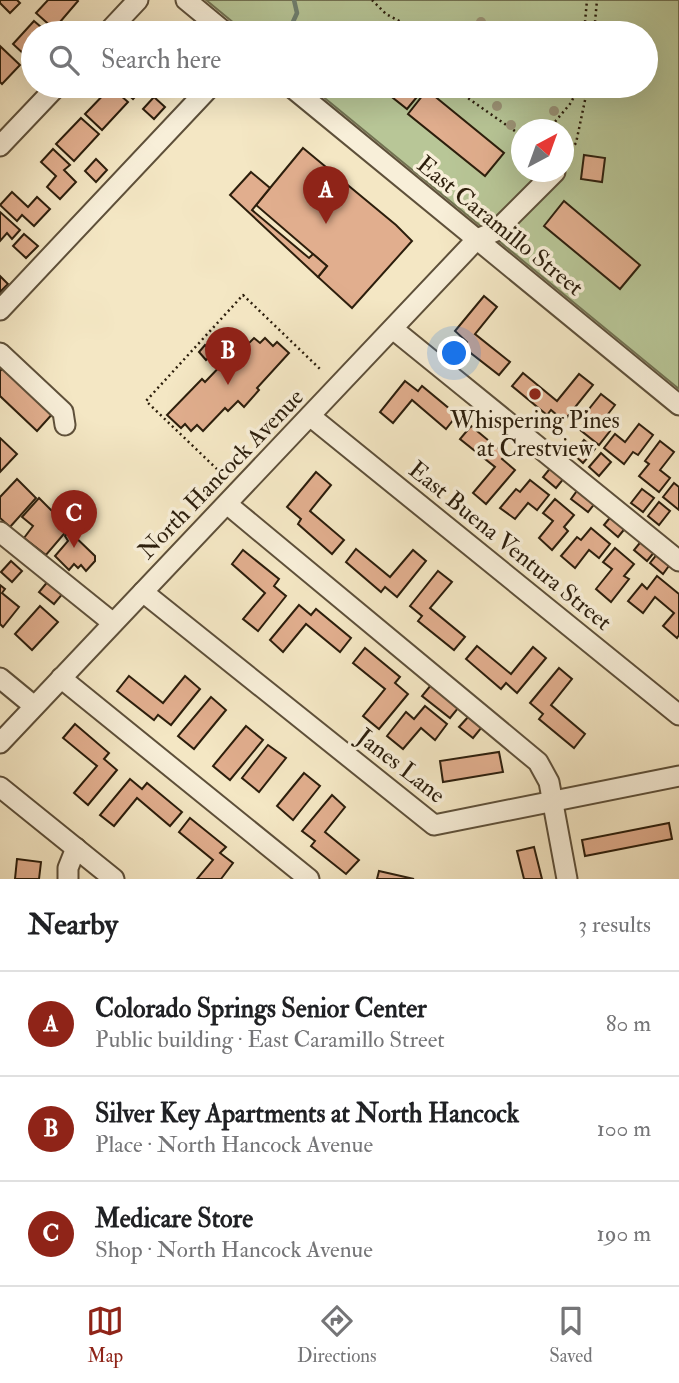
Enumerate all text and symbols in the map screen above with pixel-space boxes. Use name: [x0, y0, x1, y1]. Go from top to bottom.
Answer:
search box: [21, 21, 658, 98]
icon: search: [45, 41, 83, 79]
text: Search here: [101, 44, 221, 76]
north arrow: [511, 119, 574, 182]
street label: East Caramillo Street: [410, 149, 590, 303]
pin: A: [303, 166, 349, 224]
pin: B: [205, 327, 251, 385]
your location: [437, 336, 471, 370]
street label: North Hancock Avenue: [132, 382, 310, 566]
marker: Whispering Pines at Crestview: [527, 386, 543, 402]
place label: Whispering Pines at Crestview: [449, 405, 620, 464]
street label: East Buena Ventura Street: [402, 454, 618, 638]
pin: C: [51, 490, 97, 548]
street label: Janes Lane: [350, 721, 452, 810]
text: Nearby: [28, 906, 118, 943]
text: 3 results: [578, 910, 651, 939]
text: Colorado Springs Senior Center: [95, 993, 427, 1025]
text: A: [44, 1009, 58, 1038]
text: 80 m: [606, 1009, 651, 1038]
text: Public building · East Caramillo Street: [95, 1025, 445, 1054]
text: Silver Key Apartments at North Hancock: [95, 1098, 519, 1130]
text: B: [43, 1114, 59, 1143]
text: 100 m: [597, 1114, 651, 1143]
text: Place · North Hancock Avenue: [95, 1130, 373, 1159]
text: Medicare Store: [95, 1203, 253, 1235]
text: C: [43, 1219, 59, 1248]
text: 190 m: [597, 1219, 651, 1248]
text: Shop · North Hancock Avenue: [95, 1235, 373, 1264]
tab: Map: [86, 1302, 124, 1368]
tab: Directions: [297, 1302, 377, 1368]
tab: Saved: [549, 1302, 593, 1368]

